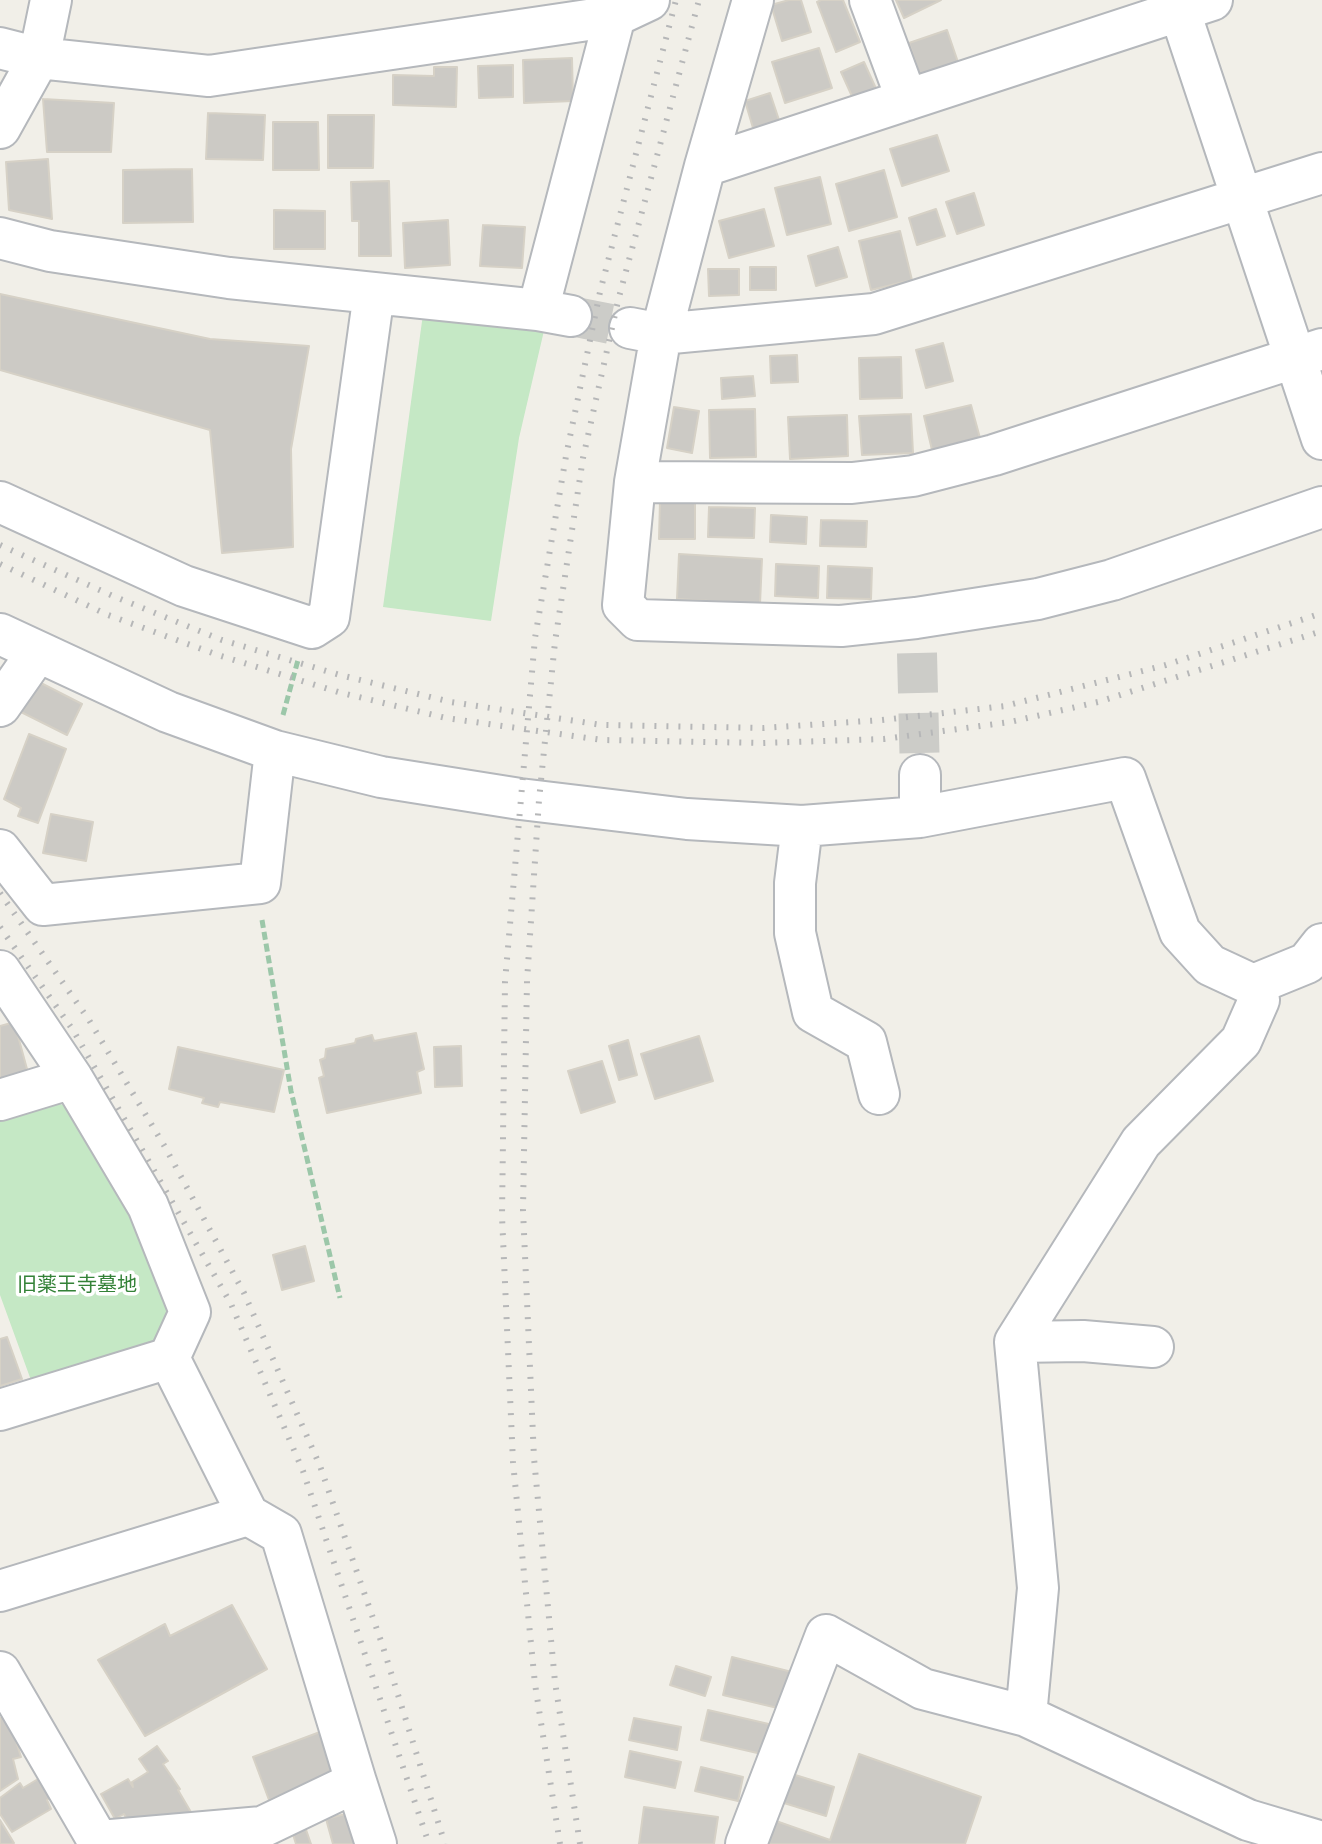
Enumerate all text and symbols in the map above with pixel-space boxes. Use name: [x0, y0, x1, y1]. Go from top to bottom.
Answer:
park label: 旧薬王寺墓地: [17, 1273, 137, 1297]

